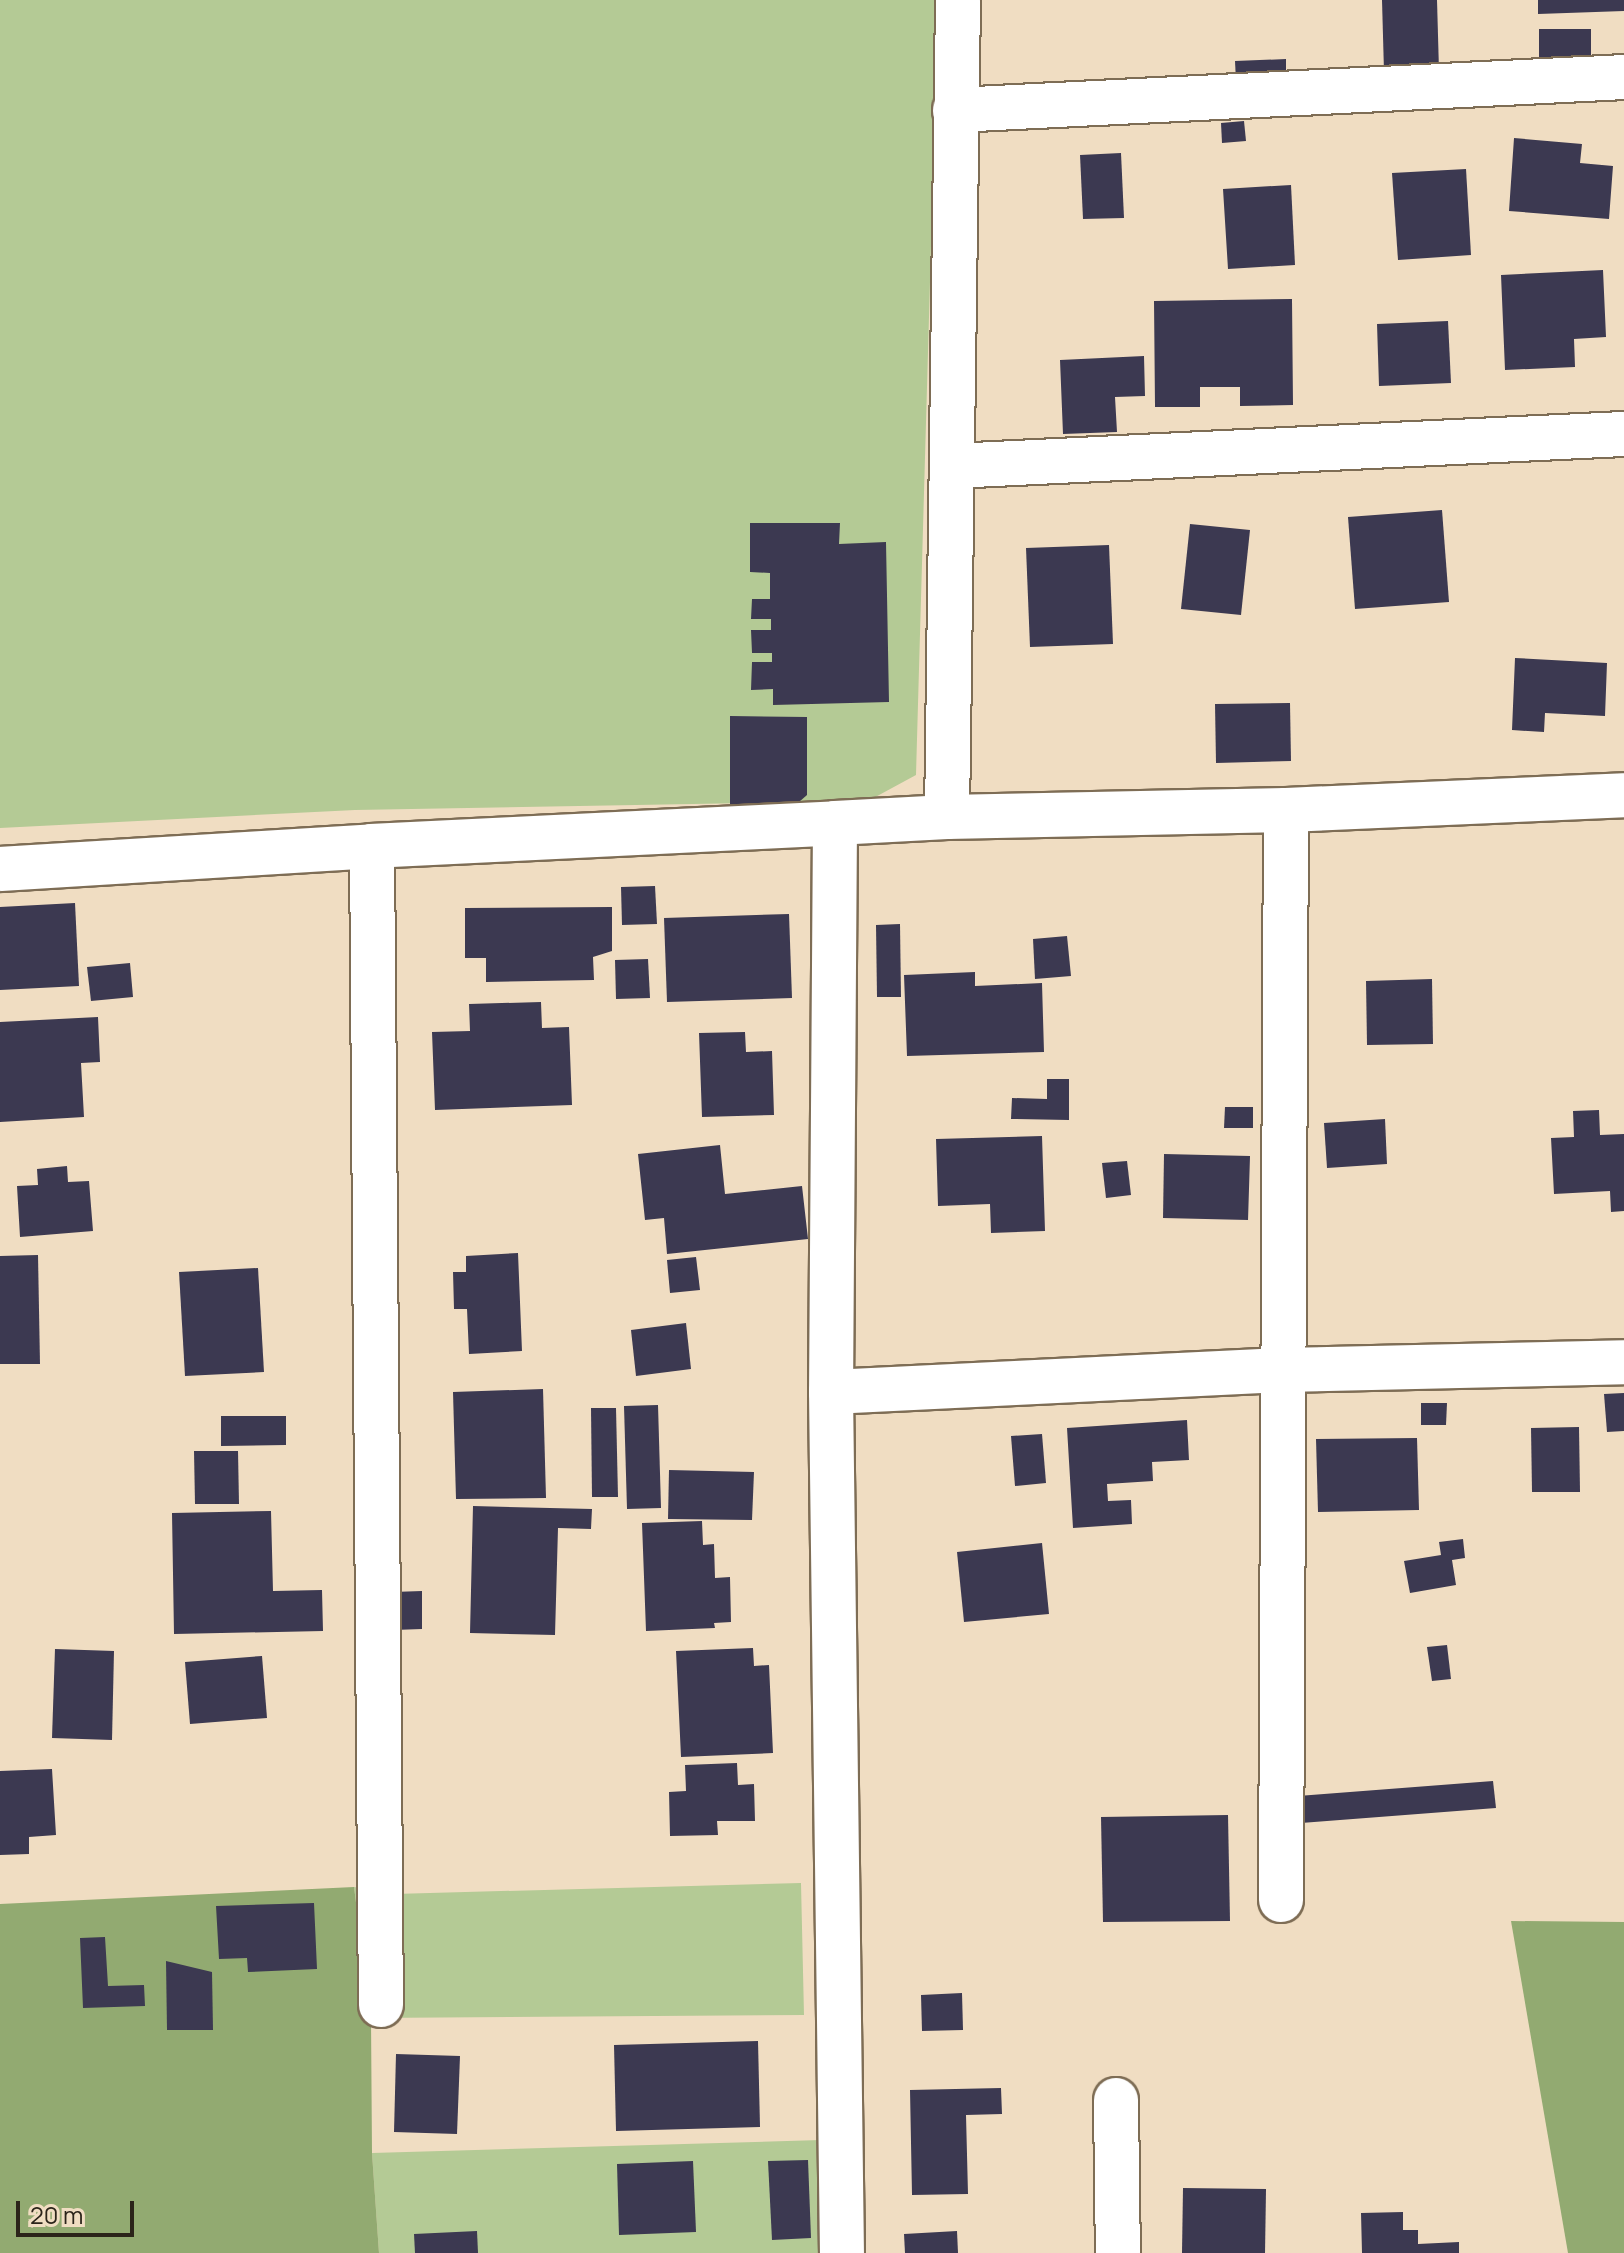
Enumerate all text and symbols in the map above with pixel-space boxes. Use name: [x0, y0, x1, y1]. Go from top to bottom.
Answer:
scale bar: [20, 2185, 138, 2235]
text: 20 m: [30, 2198, 83, 2231]

